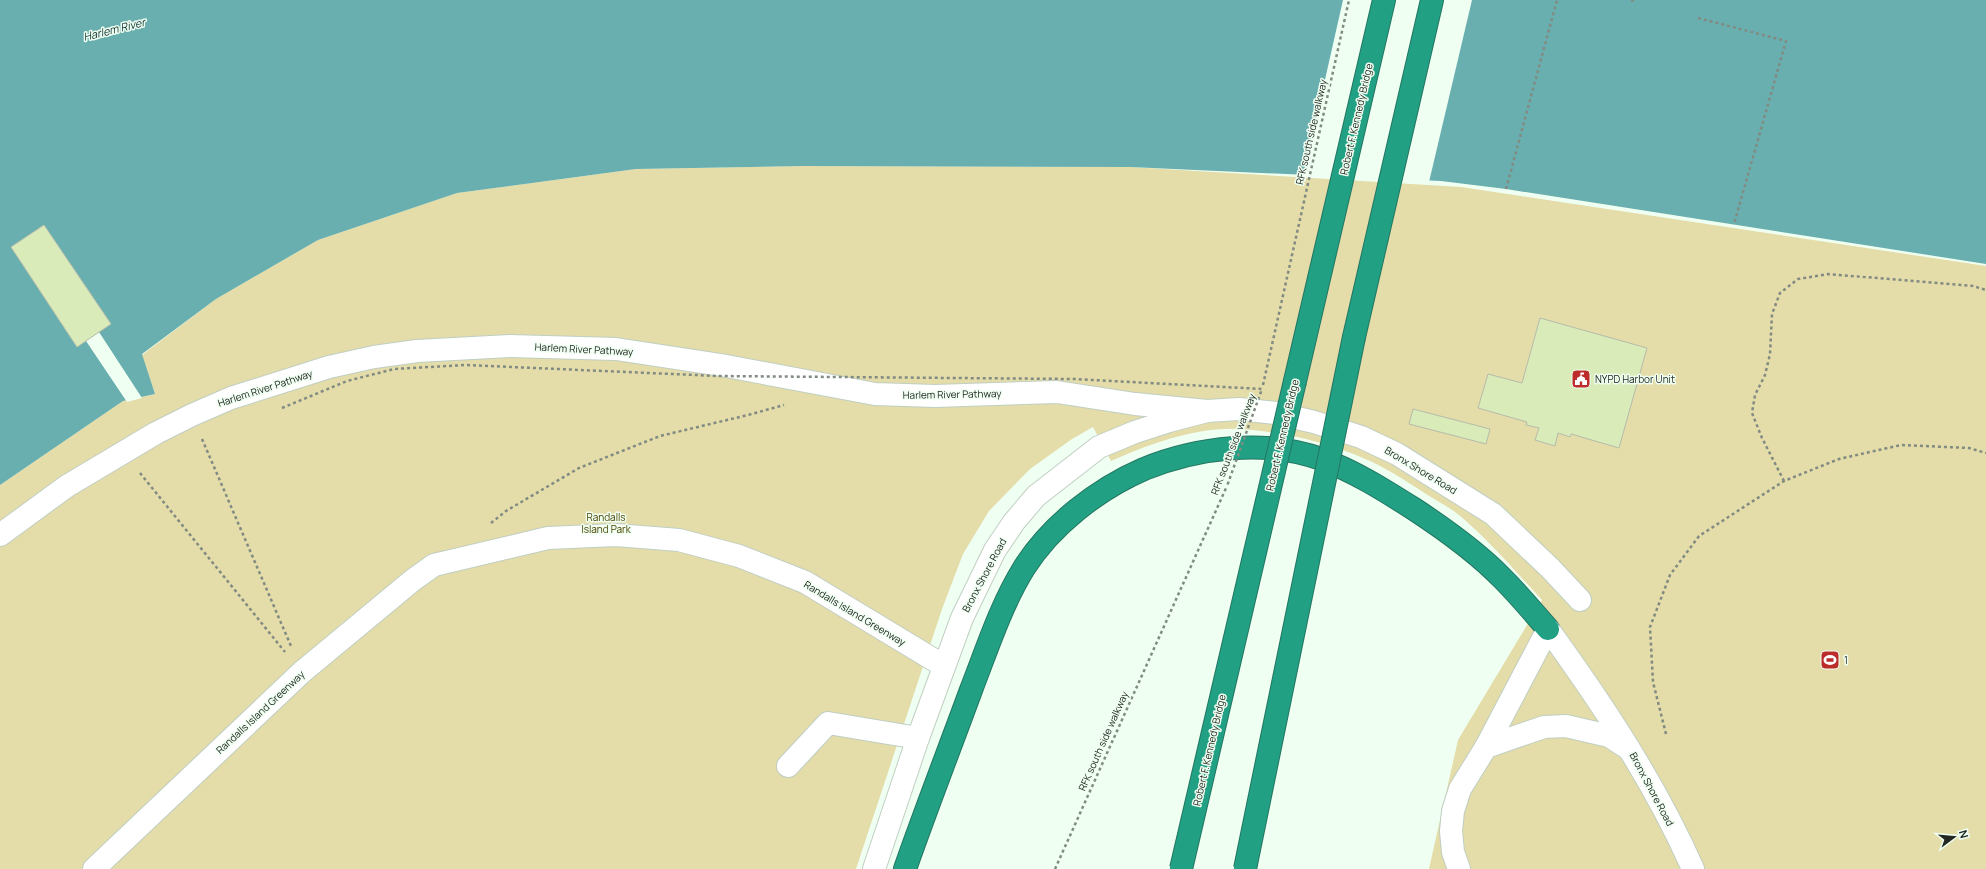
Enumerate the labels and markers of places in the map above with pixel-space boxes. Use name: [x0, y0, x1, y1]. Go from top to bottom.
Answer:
public building icon: NYPD Harbor Unit: [1570, 368, 1592, 390]
place label: NYPD Harbor Unit: [1595, 372, 1675, 386]
sports icon: 1: [1819, 649, 1841, 671]
place label: 1: [1844, 653, 1848, 667]

